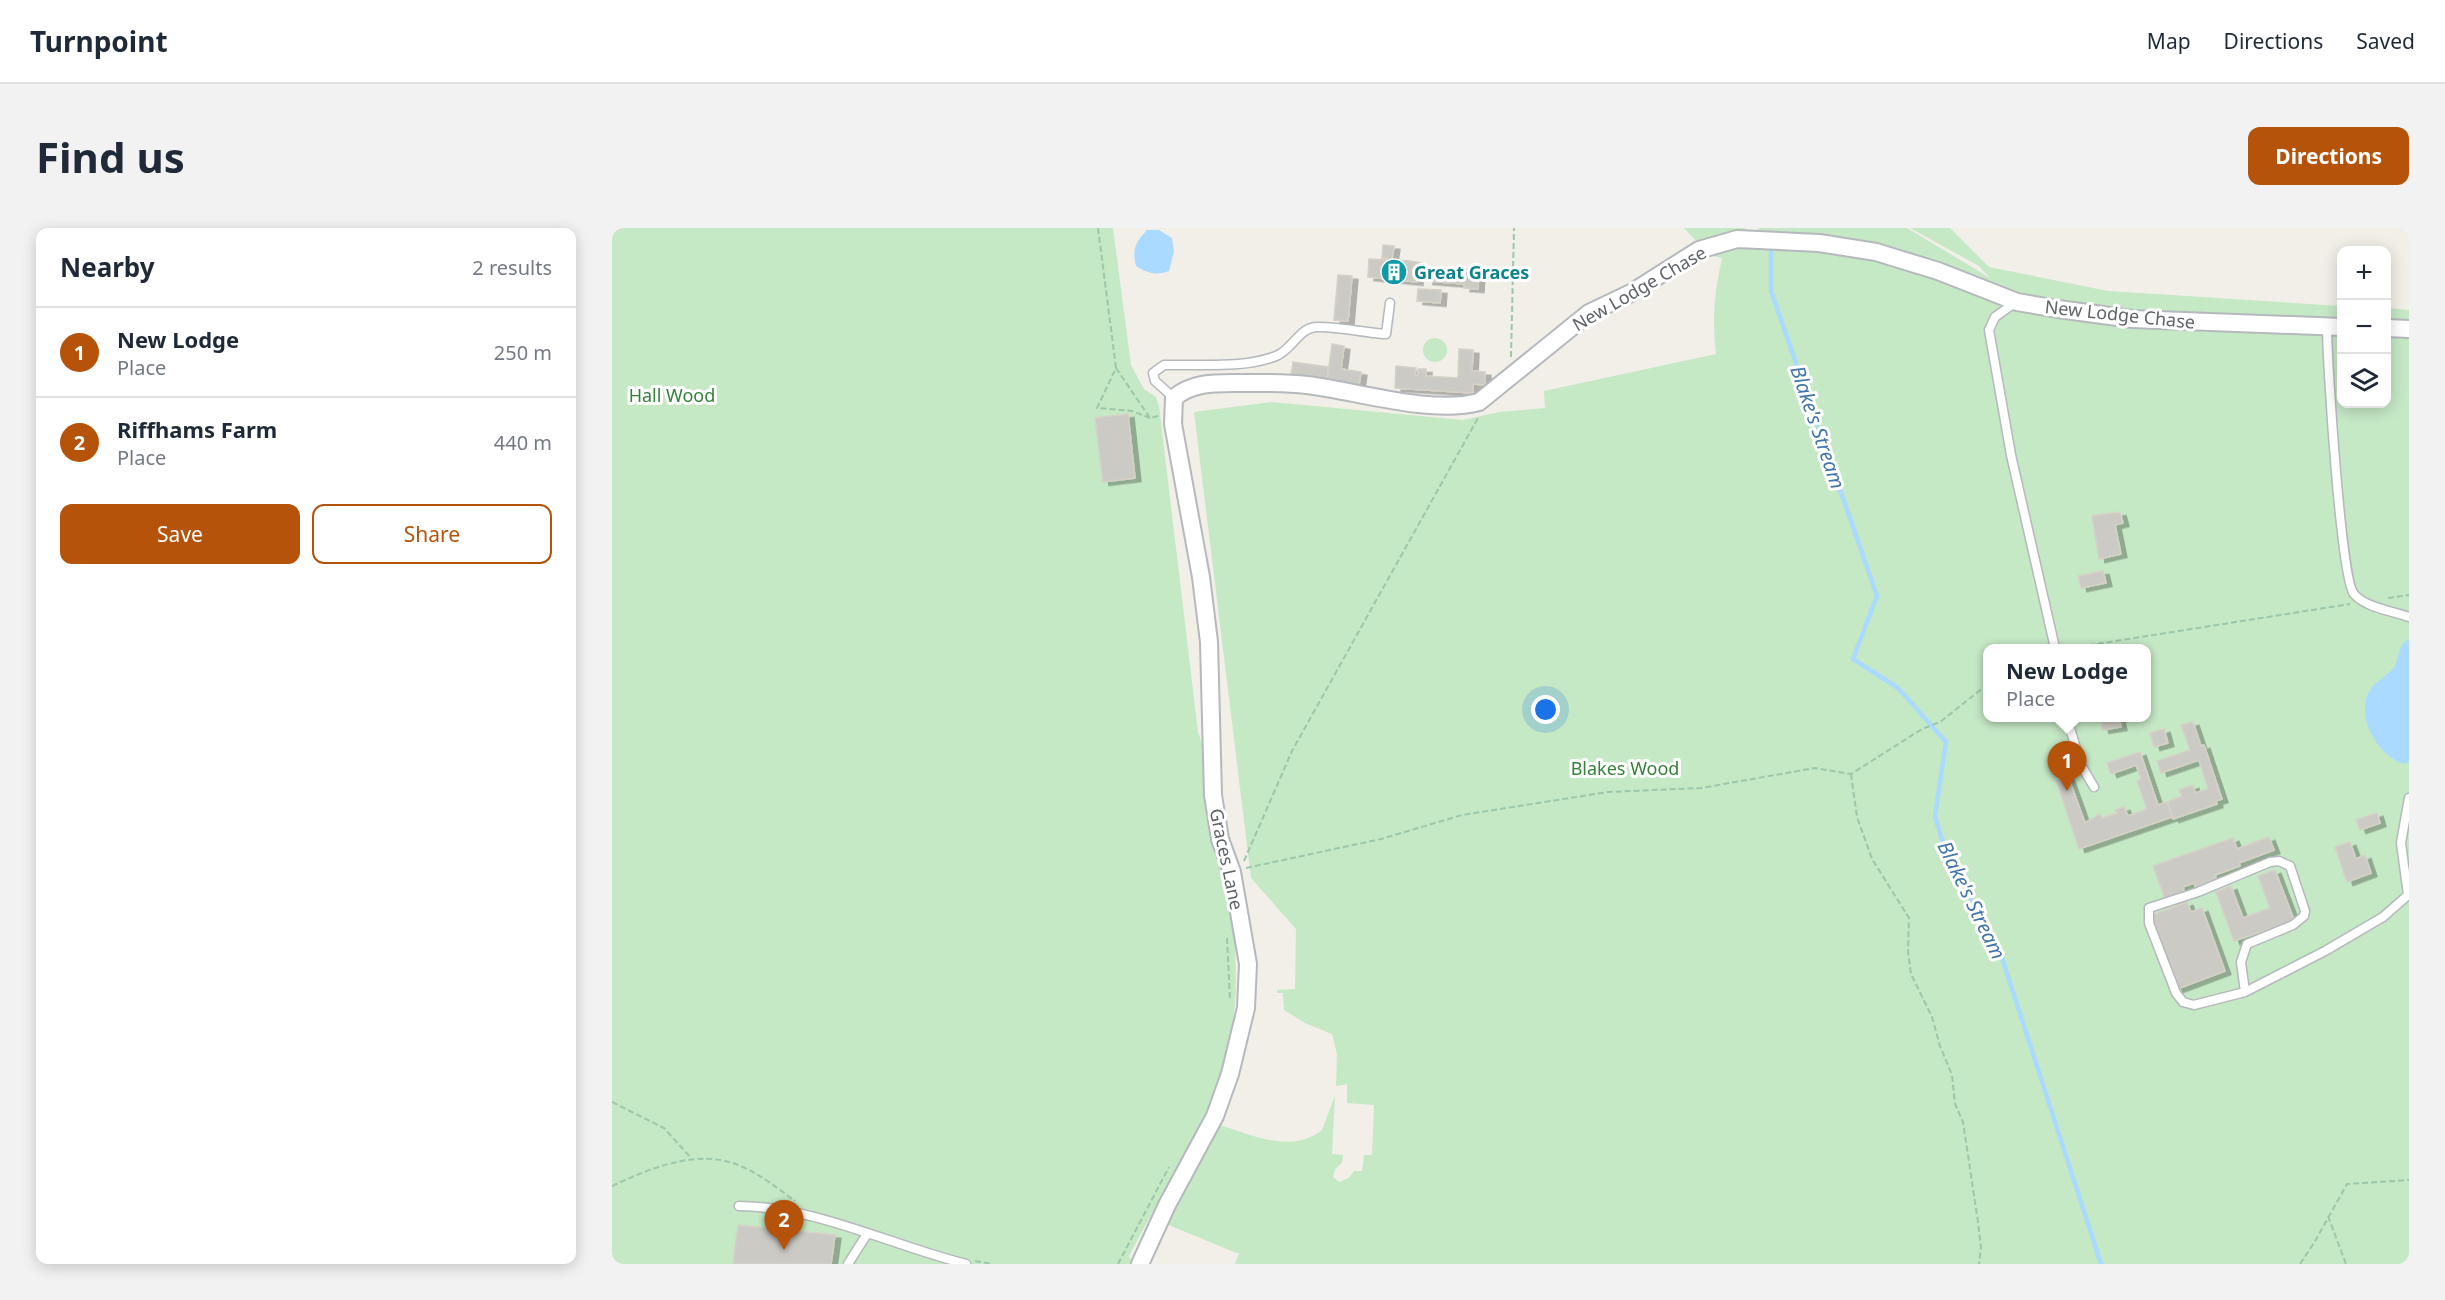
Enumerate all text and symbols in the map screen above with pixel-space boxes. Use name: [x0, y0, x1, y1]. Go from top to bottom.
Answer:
text: Turnpoint: [30, 22, 168, 60]
text: Map: [2147, 27, 2191, 55]
text: Directions: [2224, 27, 2323, 55]
text: Saved: [2356, 27, 2415, 55]
button: Directions: [2248, 127, 2409, 185]
text: Find us: [36, 128, 185, 185]
street label: New Lodge Chase: [1568, 240, 1710, 336]
map controls: [2337, 246, 2391, 408]
button: +: [2337, 246, 2391, 300]
text: Nearby: [60, 249, 155, 285]
text: 2 results: [472, 254, 552, 281]
building icon: Great Graces: [1379, 257, 1409, 287]
place label: Great Graces: [1414, 260, 1529, 284]
street label: New Lodge Chase: [2044, 294, 2196, 334]
button: −: [2337, 300, 2391, 354]
text: New Lodge: [117, 324, 239, 354]
text: 1: [74, 339, 85, 366]
text: 250 m: [494, 339, 552, 366]
text: Place: [117, 354, 166, 381]
button: layers: [2337, 354, 2391, 408]
water label: Blake's Stream: [1784, 362, 1852, 492]
park label: Hall Wood: [629, 383, 715, 407]
text: Riffhams Farm: [117, 414, 277, 444]
text: 2: [74, 429, 85, 456]
text: 440 m: [494, 429, 552, 456]
text: Place: [117, 444, 166, 471]
button: Save: [60, 504, 300, 564]
button: Share: [312, 504, 552, 564]
popup: [1983, 644, 2151, 722]
text: New Lodge: [2006, 655, 2128, 685]
text: Place: [2006, 685, 2055, 712]
your location: [1531, 695, 1560, 724]
pin: 1: [2048, 742, 2086, 791]
park label: Blakes Wood: [1571, 756, 1679, 780]
street label: Graces Lane: [1205, 806, 1249, 912]
water label: Blake's Stream: [1932, 836, 2012, 964]
pin: 2: [764, 1200, 804, 1250]

